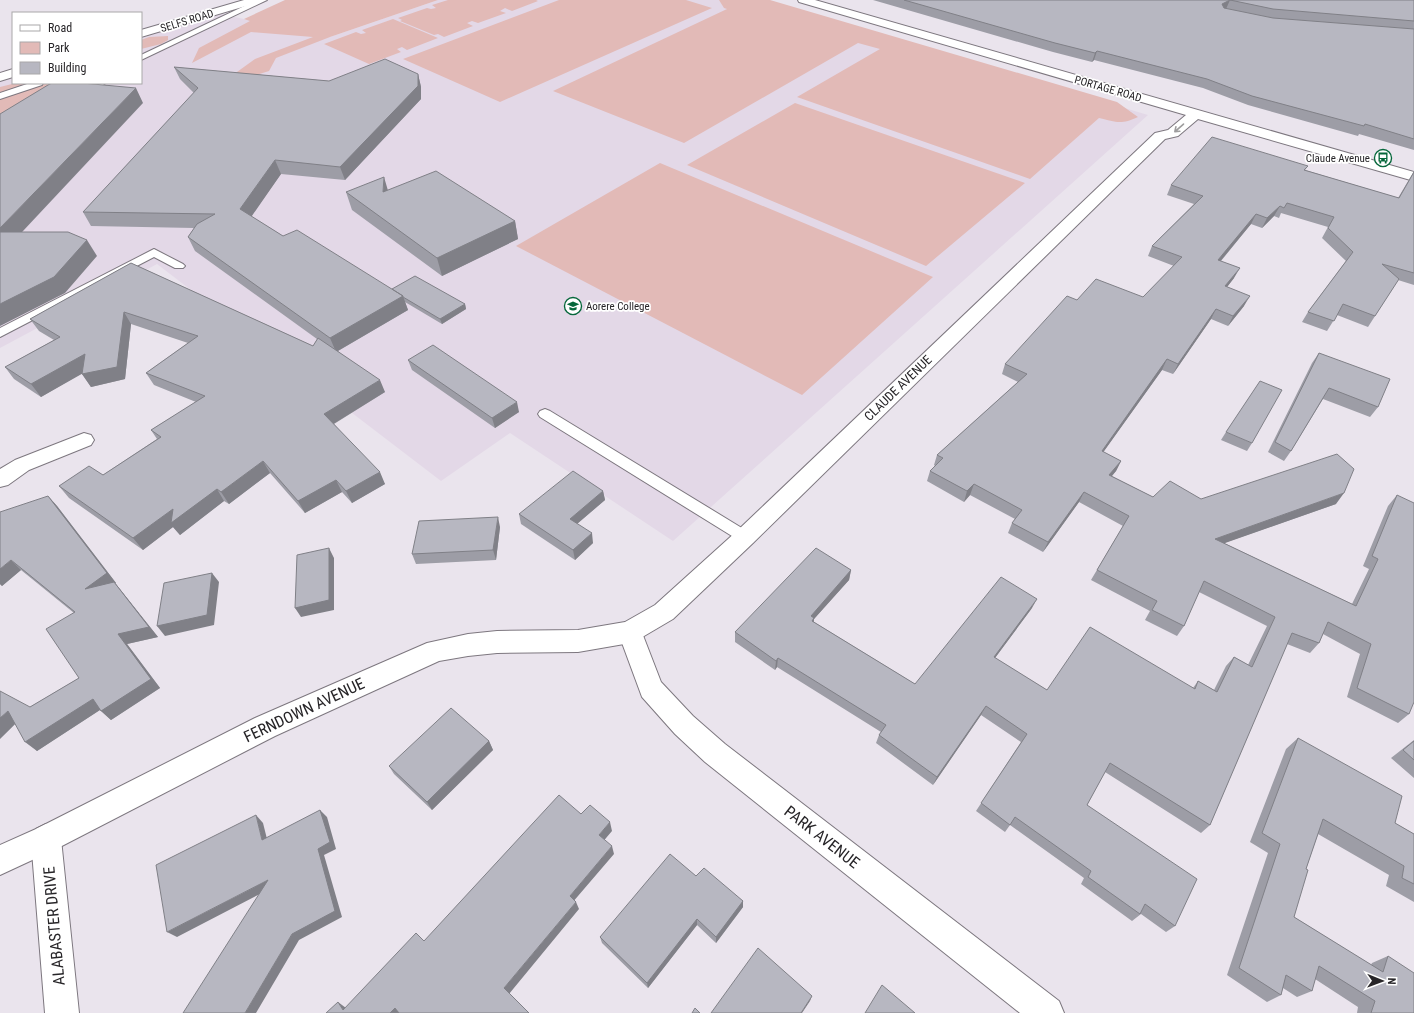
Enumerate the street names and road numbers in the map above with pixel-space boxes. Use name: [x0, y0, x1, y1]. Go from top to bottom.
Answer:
street label: SELFS ROAD: [159, 7, 215, 35]
street label: PORTAGE ROAD: [1073, 73, 1143, 105]
street label: CLAUDE AVENUE: [861, 352, 935, 424]
street label: FERNDOWN AVENUE: [241, 674, 367, 746]
street label: PARK AVENUE: [781, 802, 863, 872]
street label: ALABASTER DRIVE: [39, 866, 69, 986]

